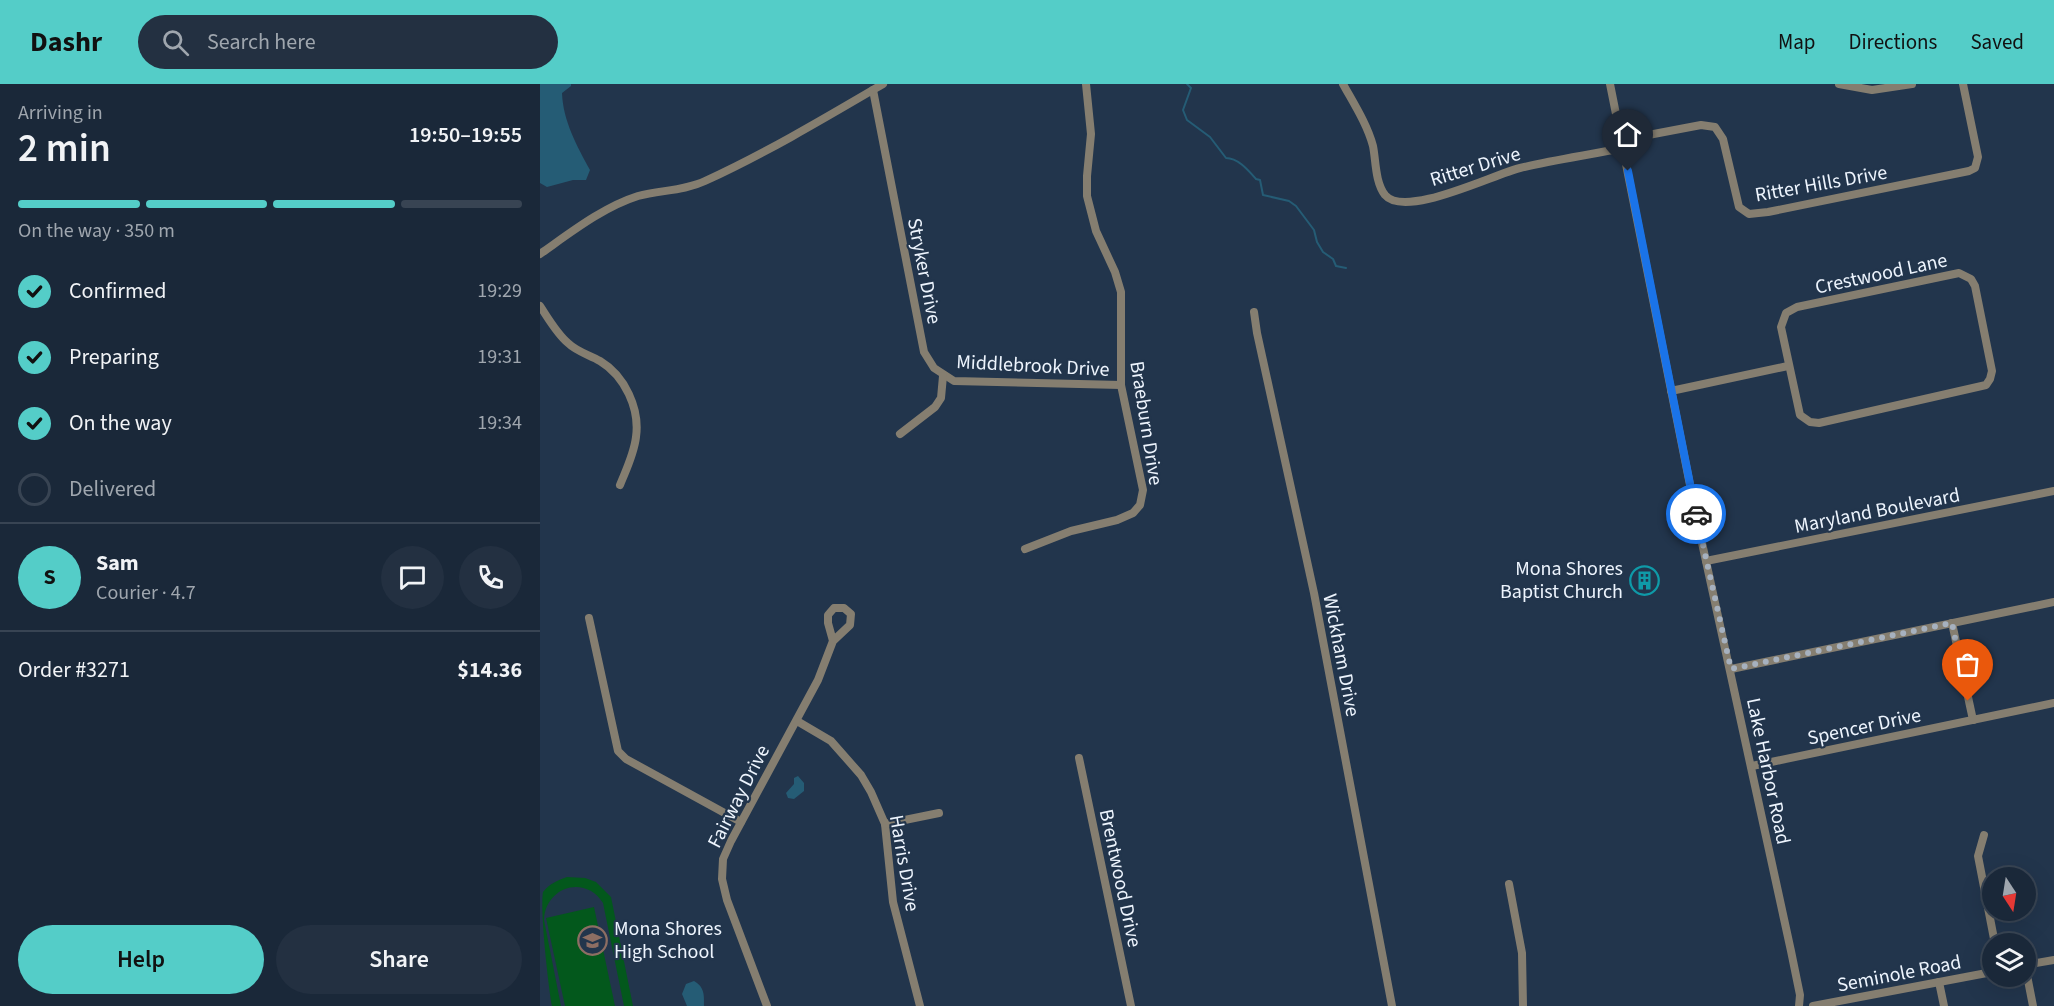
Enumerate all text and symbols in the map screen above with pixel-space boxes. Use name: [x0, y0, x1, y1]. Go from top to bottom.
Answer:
search box: [138, 15, 558, 69]
text: Dashr: [30, 22, 102, 62]
icon: search: [159, 26, 192, 59]
text: Search here: [207, 26, 316, 58]
text: Map: [1778, 27, 1816, 57]
text: Directions: [1849, 27, 1937, 57]
text: Saved: [1970, 27, 2024, 57]
text: Arriving in: [18, 99, 103, 127]
pin: [1602, 109, 1653, 171]
icon: home: [1611, 118, 1644, 151]
text: 19:50–19:55: [409, 119, 522, 151]
text: 2 min: [18, 121, 111, 177]
street label: Ritter Drive: [1427, 140, 1524, 194]
street label: Ritter Hills Drive: [1753, 159, 1890, 209]
street label: Stryker Drive: [900, 216, 948, 327]
text: On the way · 350 m: [18, 217, 175, 245]
street label: Crestwood Lane: [1812, 246, 1950, 302]
icon: check: [18, 275, 51, 308]
text: Confirmed: [69, 275, 166, 307]
text: 19:29: [477, 277, 522, 305]
icon: check: [18, 341, 51, 374]
text: Preparing: [69, 341, 159, 373]
text: 19:31: [477, 343, 522, 371]
street label: Middlebrook Drive: [956, 348, 1110, 384]
street label: Braeburn Drive: [1122, 359, 1170, 487]
icon: check: [18, 407, 51, 440]
text: On the way: [69, 407, 172, 439]
text: 19:34: [477, 409, 522, 437]
text: Delivered: [69, 473, 156, 505]
street label: Maryland Boulevard: [1792, 481, 1962, 541]
courier: [1666, 484, 1726, 544]
icon: car: [1680, 498, 1713, 531]
button: chat: [381, 546, 444, 609]
button: phone: [459, 546, 522, 609]
text: Sam: [96, 547, 139, 579]
place label: Mona Shores Baptist Church: [1500, 555, 1623, 606]
text: S: [43, 561, 56, 593]
building icon: Mona Shores Baptist Church: [1628, 564, 1660, 596]
text: Courier · 4.7: [96, 579, 196, 607]
street label: Wickham Drive: [1315, 591, 1367, 719]
pin: [1942, 639, 1993, 701]
icon: bag: [1951, 648, 1984, 681]
text: Order #3271: [18, 654, 130, 686]
text: $14.36: [457, 654, 522, 686]
street label: Lake Harbor Road: [1739, 695, 1797, 847]
street label: Spencer Drive: [1805, 701, 1924, 753]
street label: Fairway Drive: [701, 740, 777, 853]
street label: Brentwood Drive: [1092, 807, 1148, 950]
street label: Harris Drive: [882, 813, 926, 914]
north arrow: [1982, 867, 2036, 921]
map controls: [1982, 867, 2036, 987]
place label: Mona Shores High School: [614, 915, 722, 966]
school or university icon: Mona Shores High School: [577, 924, 609, 956]
button: Help: [18, 925, 264, 994]
button: Share: [276, 925, 522, 994]
button: layers: [1982, 933, 2036, 987]
street label: Seminole Road: [1835, 948, 1964, 1000]

